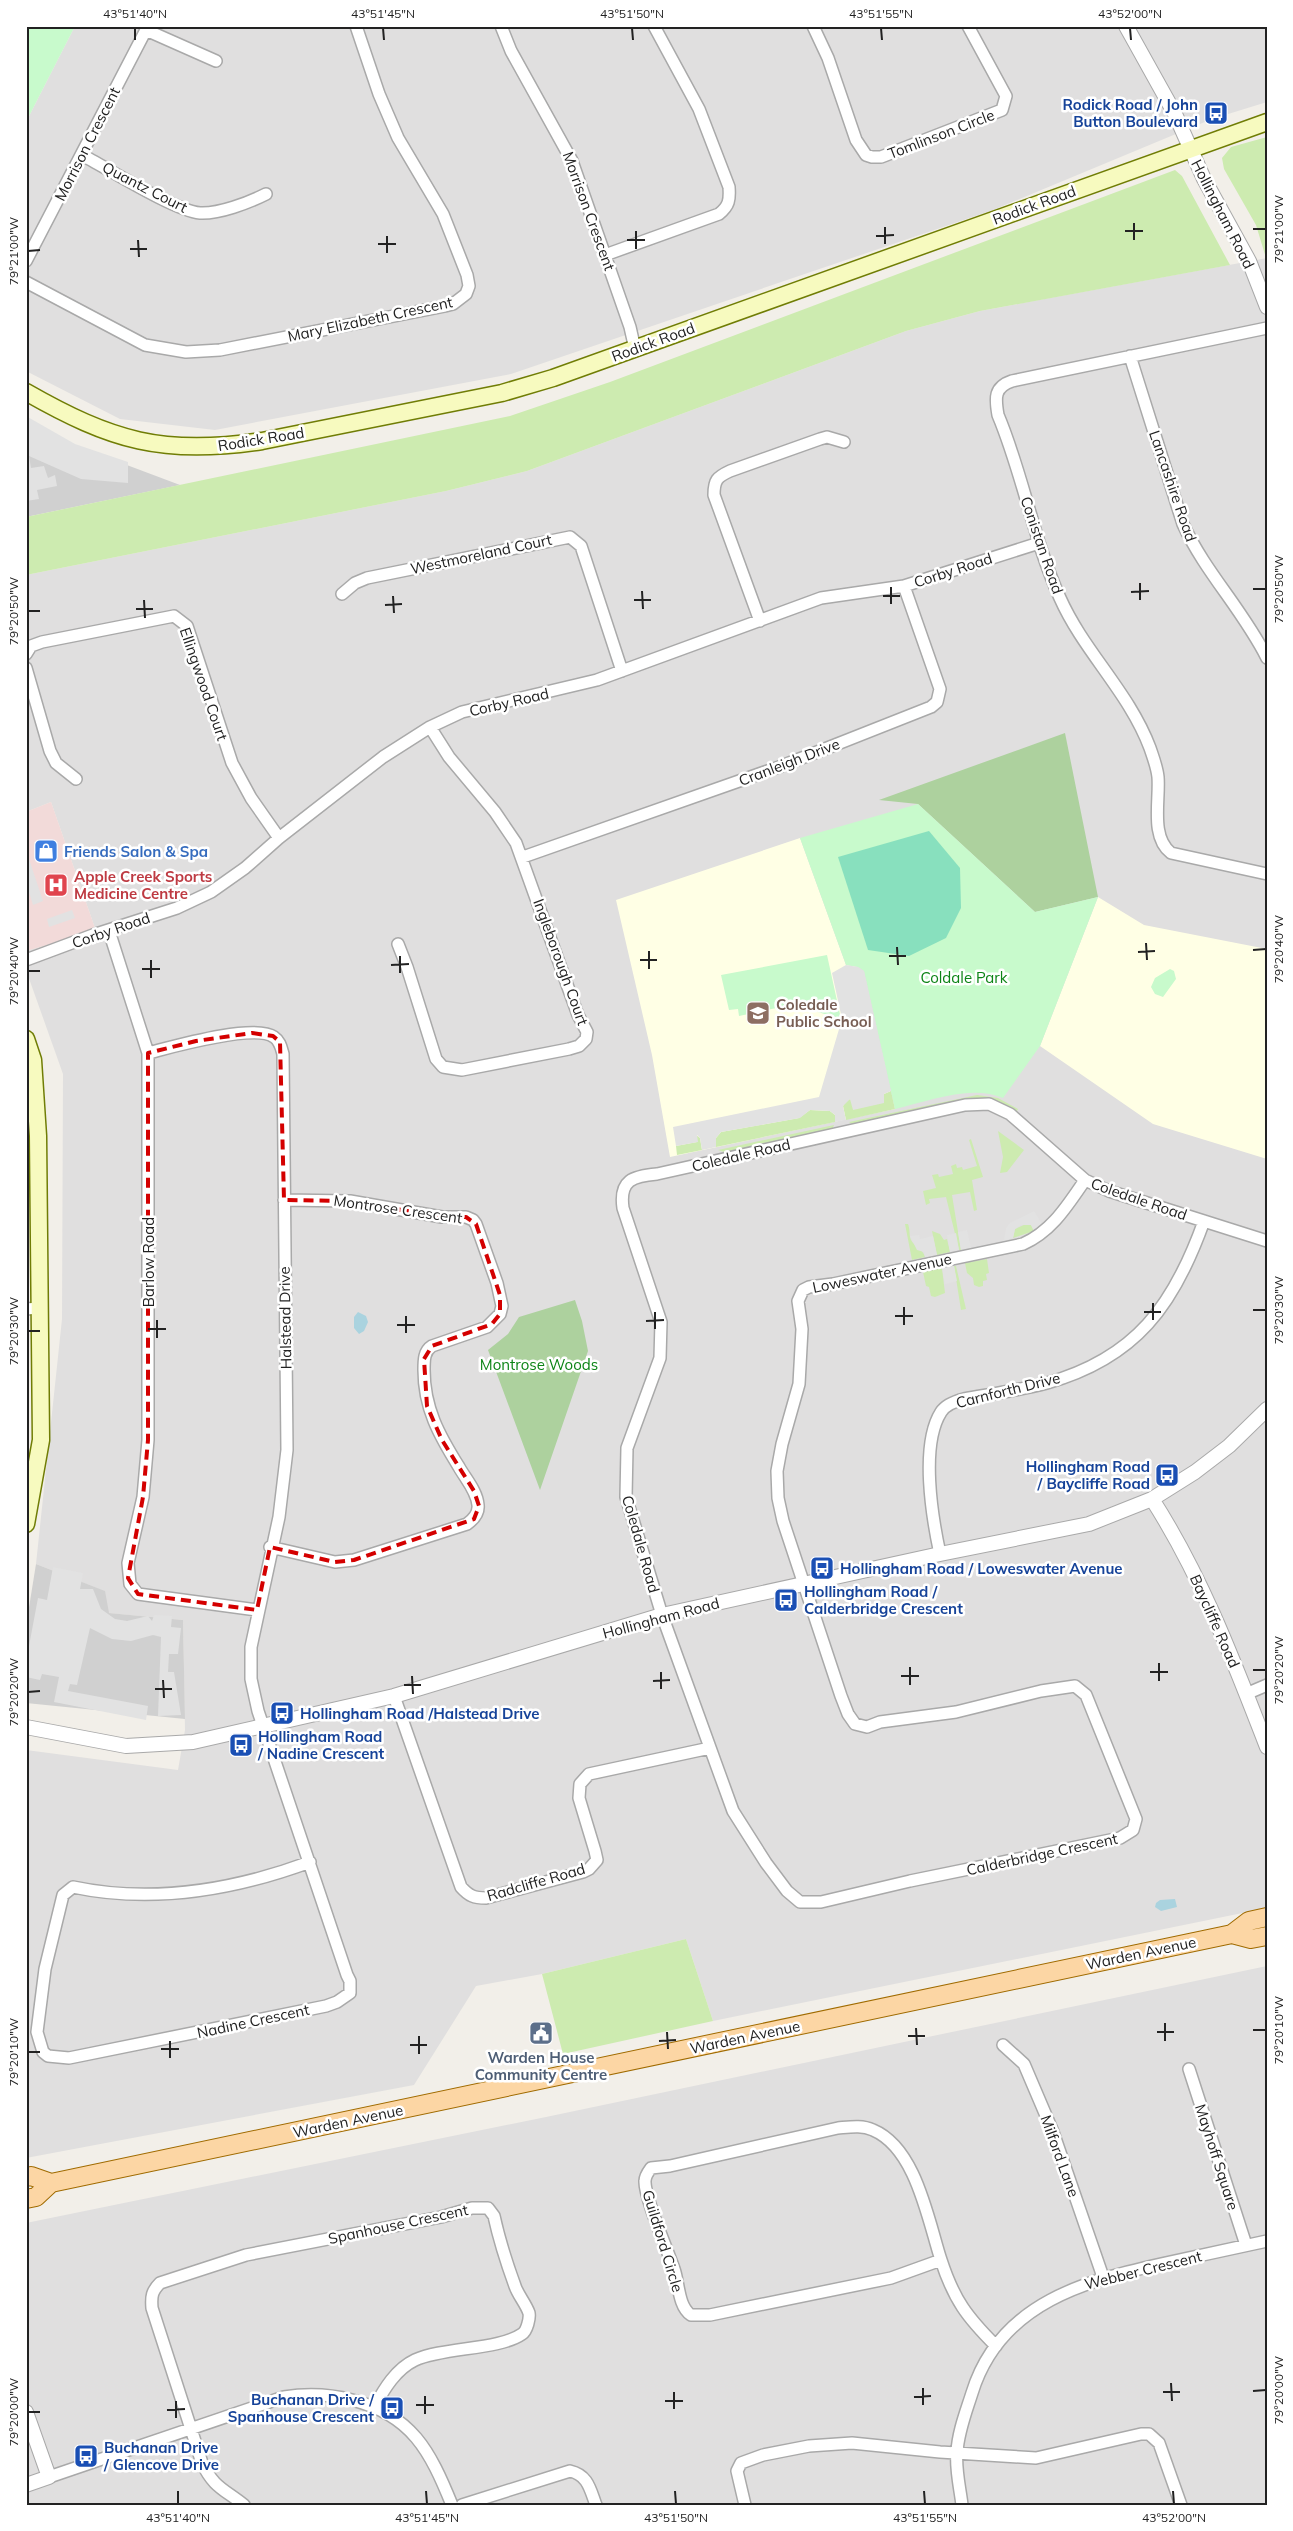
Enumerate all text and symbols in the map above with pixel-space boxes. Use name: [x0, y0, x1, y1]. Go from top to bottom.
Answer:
text: 43°51'40"N: [103, 6, 167, 21]
text: 43°51'45"N: [351, 6, 415, 21]
text: 43°51'50"N: [600, 6, 664, 21]
text: 43°51'55"N: [849, 6, 913, 21]
text: 43°52'00"N: [1098, 6, 1162, 21]
street label: Morrison Crescent: [50, 84, 124, 204]
place label: Rodick Road / John Button Boulevard: [1062, 95, 1198, 131]
bus stop icon: Rodick Road / John Button Boulevard: [1203, 100, 1229, 126]
street label: Tomlinson Circle: [885, 105, 997, 163]
street label: Morrison Crescent: [559, 149, 619, 273]
street label: Hollingham Road: [1187, 156, 1259, 272]
street label: Quantz Court: [99, 157, 191, 217]
street label: Rodick Road: [990, 181, 1078, 229]
text: 79°21'00"W: [1271, 195, 1286, 263]
text: 79°21'00"W: [6, 217, 21, 285]
street label: Mary Elizabeth Crescent: [286, 292, 454, 346]
street label: Rodick Road: [609, 318, 697, 366]
street label: Rodick Road: [216, 423, 306, 455]
street label: Lancashire Road: [1145, 428, 1201, 544]
street label: Conistan Road: [1016, 494, 1068, 596]
street label: Westmoreland Court: [409, 530, 553, 578]
street label: Corby Road: [911, 548, 995, 592]
text: 79°20'50"W: [1271, 555, 1286, 623]
text: 79°20'50"W: [6, 577, 21, 645]
street label: Ellingwood Court: [176, 625, 232, 743]
street label: Corby Road: [467, 684, 551, 720]
street label: Cranleigh Drive: [736, 734, 842, 790]
shop icon: Friends Salon & Spa: [33, 838, 59, 864]
place label: Friends Salon & Spa: [64, 842, 208, 861]
place label: Apple Creek Sports Medicine Centre: [74, 867, 212, 903]
hospital icon: Apple Creek Sports Medicine Centre: [43, 872, 69, 898]
street label: Ingleborough Court: [529, 896, 593, 1028]
street label: Corby Road: [69, 908, 153, 952]
text: 79°20'40"W: [1271, 915, 1286, 983]
text: 79°20'40"W: [6, 937, 21, 1005]
park label: Coldale Park: [920, 968, 1008, 987]
place label: Coledale Public School: [776, 995, 872, 1031]
school or university icon: Coledale Public School: [745, 1000, 771, 1026]
street label: Coledale Road: [690, 1134, 792, 1176]
street label: Coledale Road: [1088, 1174, 1190, 1224]
street label: Montrose Crescent: [333, 1191, 463, 1227]
street label: Barlow Road: [139, 1217, 158, 1307]
street label: Loweswater Avenue: [811, 1249, 953, 1297]
street label: Halstead Drive: [275, 1266, 295, 1370]
text: 79°20'30"W: [1271, 1276, 1286, 1344]
text: 79°20'30"W: [6, 1297, 21, 1365]
park label: Montrose Woods: [480, 1355, 598, 1374]
street label: Carnforth Drive: [954, 1368, 1062, 1412]
place label: Hollingham Road / Baycliffe Road: [1026, 1457, 1150, 1493]
bus stop icon: Hollingham Road / Baycliffe Road: [1154, 1462, 1180, 1488]
street label: Coledale Road: [618, 1493, 664, 1595]
bus stop icon: Hollingham Road / Loweswater Avenue: [809, 1555, 835, 1581]
place label: Hollingham Road / Loweswater Avenue: [840, 1559, 1123, 1578]
street label: Baycliffe Road: [1186, 1571, 1244, 1671]
place label: Hollingham Road / Calderbridge Crescent: [804, 1582, 963, 1618]
bus stop icon: Hollingham Road / Calderbridge Crescent: [773, 1587, 799, 1613]
street label: Hollingham Road: [600, 1593, 722, 1643]
text: 79°20'20"W: [1271, 1636, 1286, 1704]
text: 79°20'20"W: [6, 1658, 21, 1726]
bus stop icon: Hollingham Road /Halstead Drive: [269, 1700, 295, 1726]
place label: Hollingham Road /Halstead Drive: [300, 1704, 540, 1723]
place label: Hollingham Road / Nadine Crescent: [257, 1727, 385, 1763]
bus stop icon: Hollingham Road / Nadine Crescent: [228, 1732, 254, 1758]
street label: Calderbridge Crescent: [965, 1829, 1119, 1879]
street label: Radcliffe Road: [485, 1859, 587, 1905]
street label: Warden Avenue: [1084, 1932, 1198, 1974]
text: 79°20'10"W: [1271, 1996, 1286, 2064]
street label: Nadine Crescent: [195, 2000, 311, 2042]
street label: Warden Avenue: [688, 2016, 802, 2058]
text: 79°20'10"W: [6, 2018, 21, 2086]
public building icon: Warden House Community Centre: [528, 2020, 554, 2046]
place label: Warden House Community Centre: [475, 2048, 607, 2084]
street label: Warden Avenue: [291, 2100, 405, 2142]
street label: Mayhoff Square: [1191, 2102, 1243, 2212]
street label: Milford Lane: [1036, 2112, 1084, 2200]
street label: Guildford Circle: [638, 2188, 688, 2294]
street label: Spanhouse Crescent: [326, 2200, 470, 2248]
street label: Webber Crescent: [1082, 2246, 1204, 2294]
text: 79°20'00"W: [1271, 2356, 1286, 2424]
text: 79°20'00"W: [6, 2378, 21, 2446]
place label: Buchanan Drive / Spanhouse Crescent: [228, 2390, 375, 2426]
bus stop icon: Buchanan Drive / Spanhouse Crescent: [379, 2395, 405, 2421]
place label: Buchanan Drive / Glencove Drive: [103, 2438, 219, 2474]
bus stop icon: Buchanan Drive / Glencove Drive: [73, 2443, 99, 2469]
text: 43°51'40"N: [146, 2510, 210, 2525]
text: 43°51'45"N: [395, 2510, 459, 2525]
text: 43°51'50"N: [644, 2510, 708, 2525]
text: 43°51'55"N: [893, 2510, 957, 2525]
text: 43°52'00"N: [1142, 2510, 1206, 2525]

